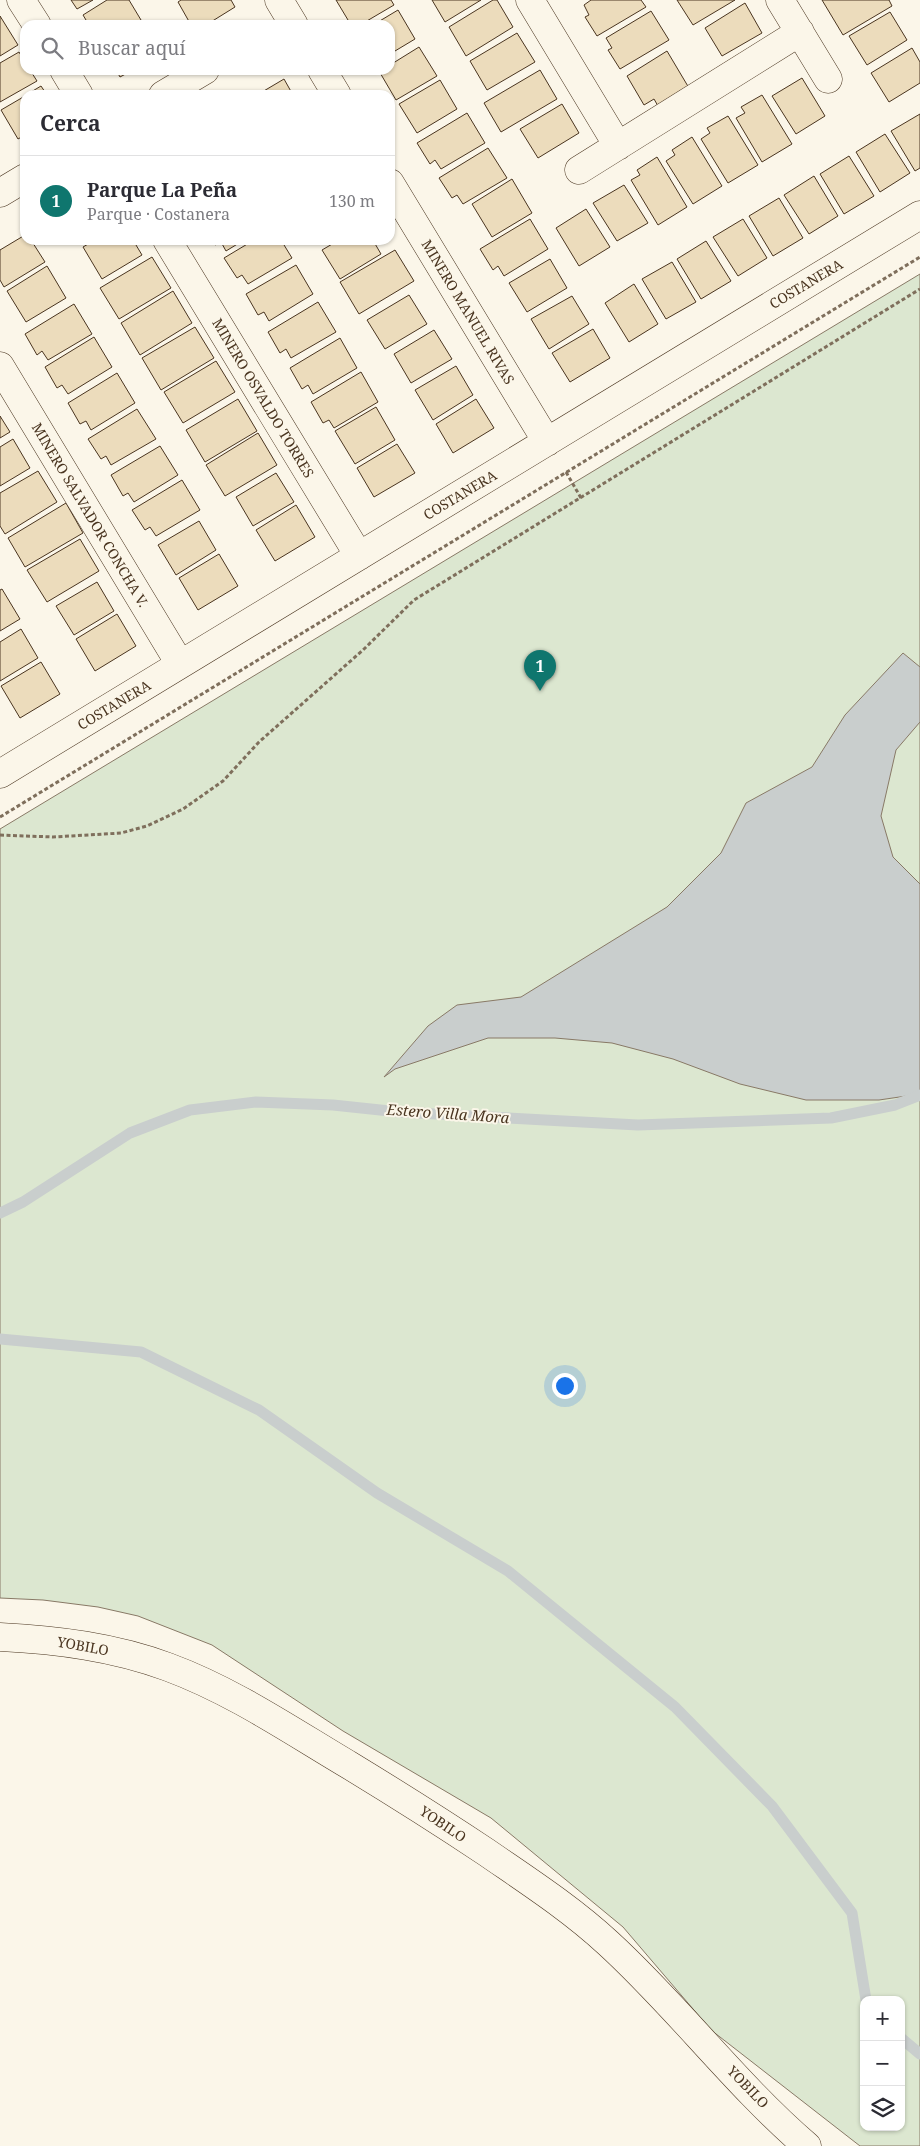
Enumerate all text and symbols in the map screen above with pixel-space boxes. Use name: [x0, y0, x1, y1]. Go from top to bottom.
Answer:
search box: [20, 20, 395, 75]
icon: search: [38, 34, 66, 62]
text: Buscar aquí: [78, 35, 186, 61]
text: Cerca: [40, 109, 101, 137]
text: Parque La Peña: [87, 177, 237, 203]
text: 1: [51, 190, 61, 212]
text: 130 m: [329, 190, 375, 212]
text: Parque · Costanera: [87, 203, 230, 225]
street label: MINERO MANUEL RIVAS: [418, 236, 519, 388]
street label: COSTANERA: [766, 254, 846, 313]
street label: MINERO OSVALDO TORRES: [208, 314, 319, 481]
street label: MINERO SALVADOR CONCHA V.: [28, 419, 153, 610]
street label: COSTANERA: [420, 465, 500, 524]
pin: 1: [524, 650, 556, 691]
street label: COSTANERA: [74, 675, 154, 734]
water label: Estero Villa Mora: [385, 1099, 510, 1127]
your location: [552, 1373, 578, 1399]
street label: YOBILO: [55, 1631, 110, 1659]
street label: YOBILO: [416, 1801, 470, 1846]
map controls: [860, 1996, 905, 2131]
button: +: [860, 1996, 905, 2041]
button: −: [860, 2041, 905, 2086]
street label: YOBILO: [723, 2061, 773, 2112]
button: layers: [860, 2086, 905, 2131]

